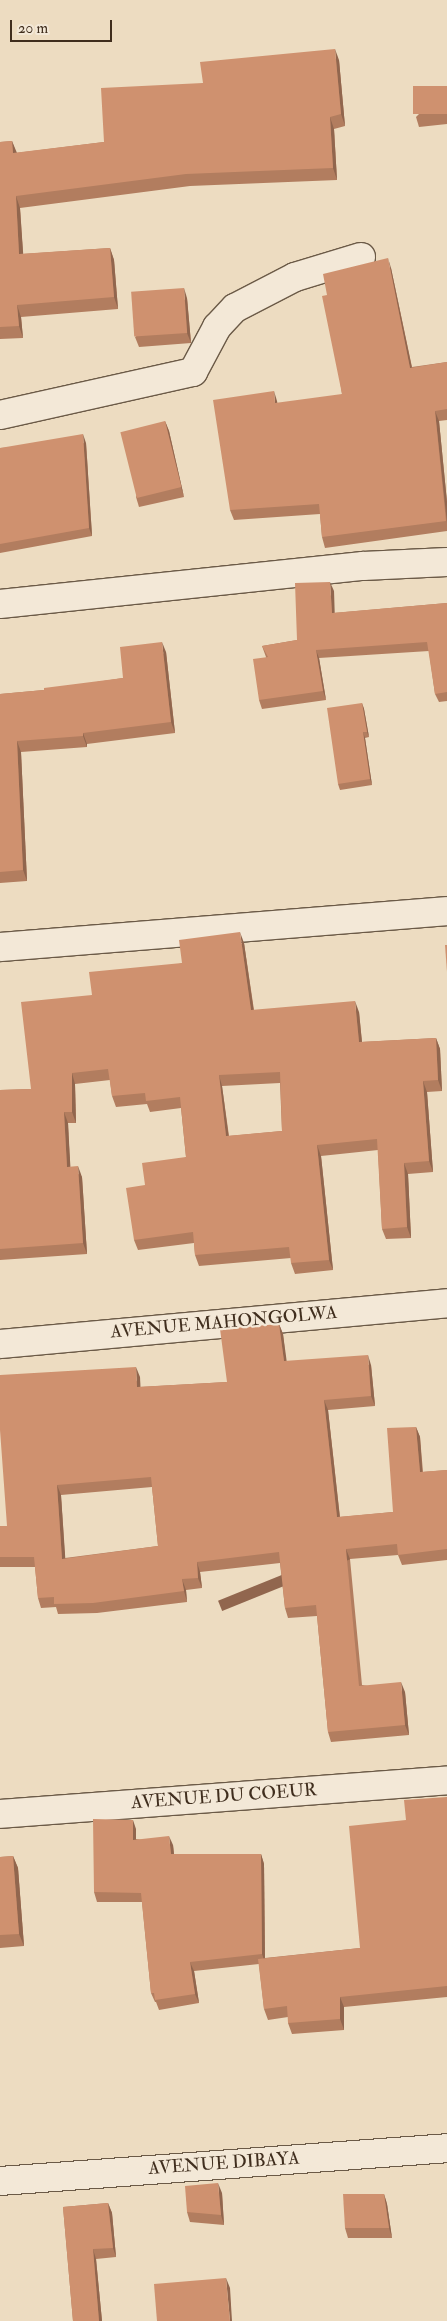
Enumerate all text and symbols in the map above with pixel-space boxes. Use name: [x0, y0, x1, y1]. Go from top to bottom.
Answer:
scale bar: [12, 10, 115, 42]
text: 20 m: [18, 19, 48, 38]
street label: AVENUE MAHONGOLWA: [110, 1302, 338, 1344]
street label: AVENUE DU COEUR: [131, 1780, 317, 1814]
street label: AVENUE DIBAYA: [148, 2148, 300, 2180]

